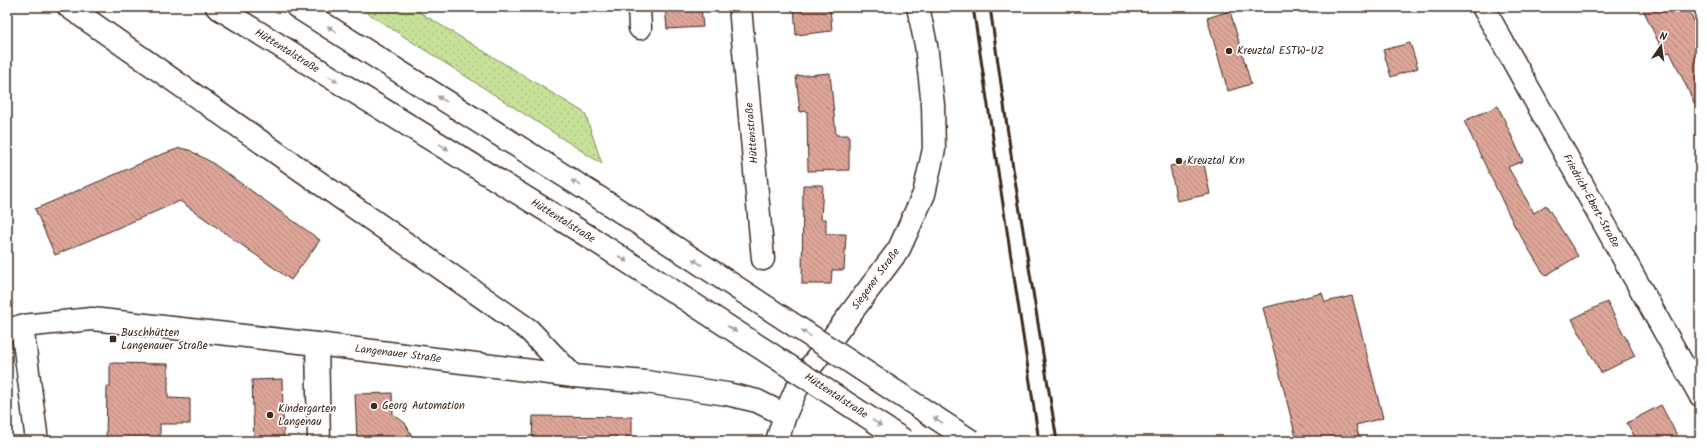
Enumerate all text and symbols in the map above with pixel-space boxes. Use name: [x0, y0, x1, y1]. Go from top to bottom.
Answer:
street label: Hüttentalstraße: [251, 24, 323, 78]
one-way arrow: [326, 26, 338, 33]
north arrow: [1641, 26, 1681, 66]
text: N: [1658, 28, 1668, 47]
place label: Kreuztal ESTW-UZ: [1237, 42, 1324, 60]
marker: Kreuztal ESTW-UZ: [1224, 46, 1234, 56]
one-way arrow: [328, 75, 338, 83]
one-way arrow: [437, 95, 447, 103]
street label: Hüttenstraße: [740, 102, 764, 164]
one-way arrow: [438, 144, 450, 151]
street label: Friedrich-Ebert-Straße: [1558, 151, 1624, 251]
place label: Kreuztal Krn: [1187, 152, 1245, 170]
marker: Kreuztal Krn: [1174, 156, 1184, 166]
one-way arrow: [570, 180, 582, 187]
street label: Hüttentalstraße: [527, 194, 599, 248]
street label: Siegener Straße: [847, 244, 905, 314]
one-way arrow: [618, 255, 628, 263]
one-way arrow: [692, 258, 702, 266]
place label: Buschhütten Langenauer Straße: [121, 324, 208, 355]
one-way arrow: [727, 326, 738, 333]
one-way arrow: [801, 329, 811, 337]
marker: Buschhütten Langenauer Straße: [108, 334, 118, 344]
street label: Langenauer Straße: [354, 340, 442, 368]
street label: Hüttentalstraße: [800, 369, 872, 424]
place label: Georg Automation: [382, 397, 465, 415]
place label: Kindergarten Langenau: [278, 400, 336, 431]
marker: Georg Automation: [369, 401, 379, 411]
marker: Kindergarten Langenau: [265, 410, 275, 420]
one-way arrow: [933, 416, 943, 424]
one-way arrow: [872, 419, 882, 427]

